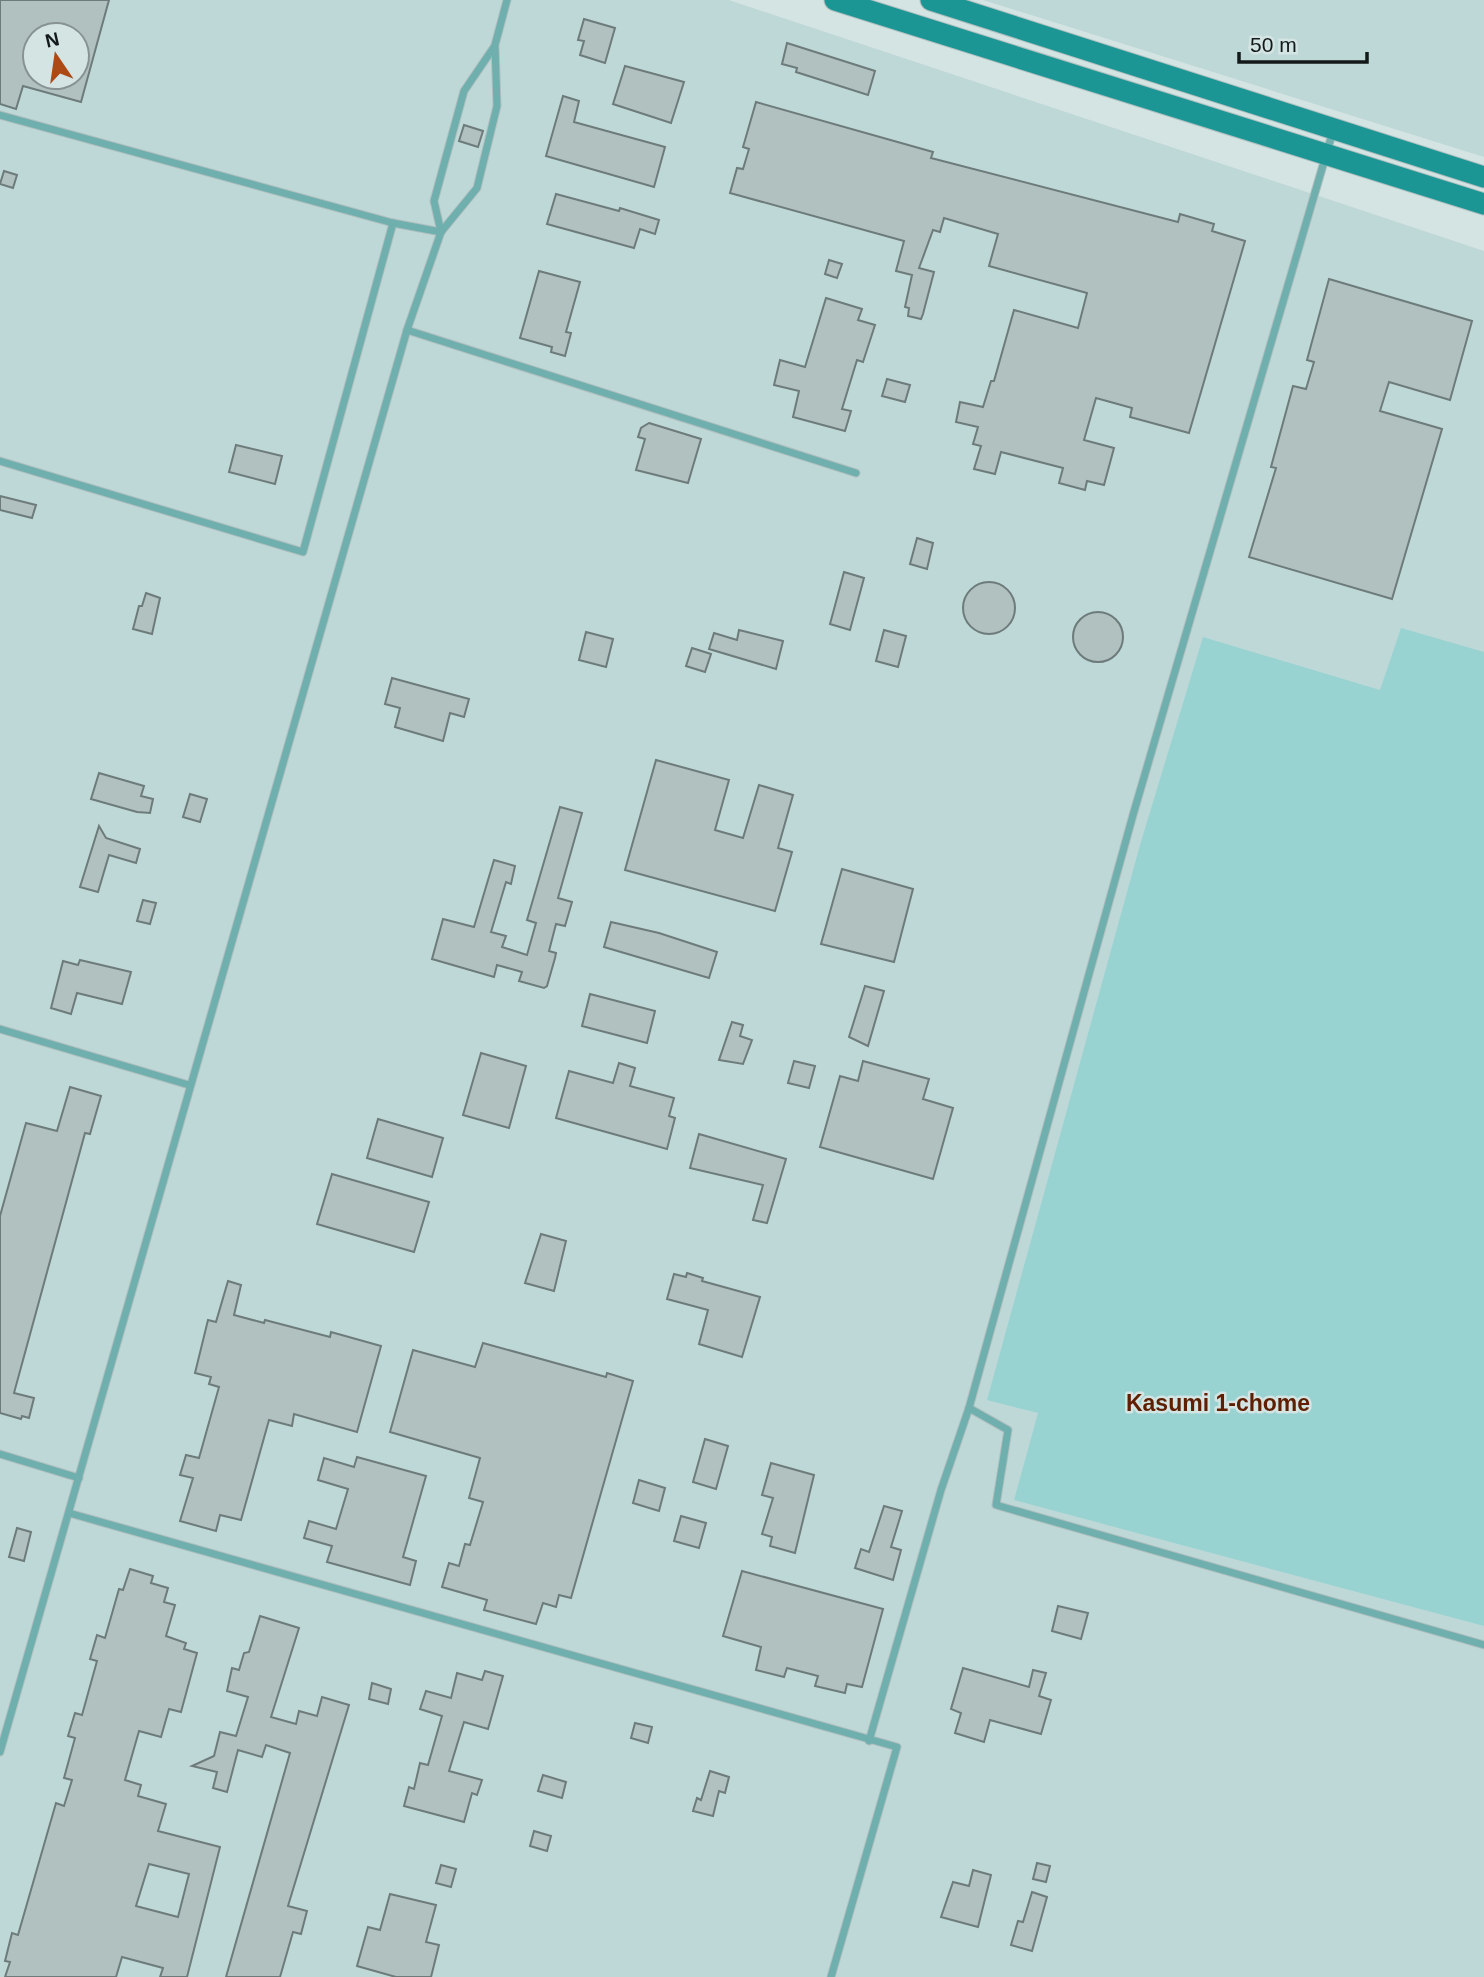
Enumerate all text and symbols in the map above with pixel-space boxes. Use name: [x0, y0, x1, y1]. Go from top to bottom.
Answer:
north arrow: [21, 21, 91, 91]
scale bar: [1239, 21, 1367, 65]
text: N: [43, 28, 61, 52]
text: 50 m: [1250, 33, 1297, 56]
district label: Kasumi 1-chome: [1126, 1390, 1310, 1416]

